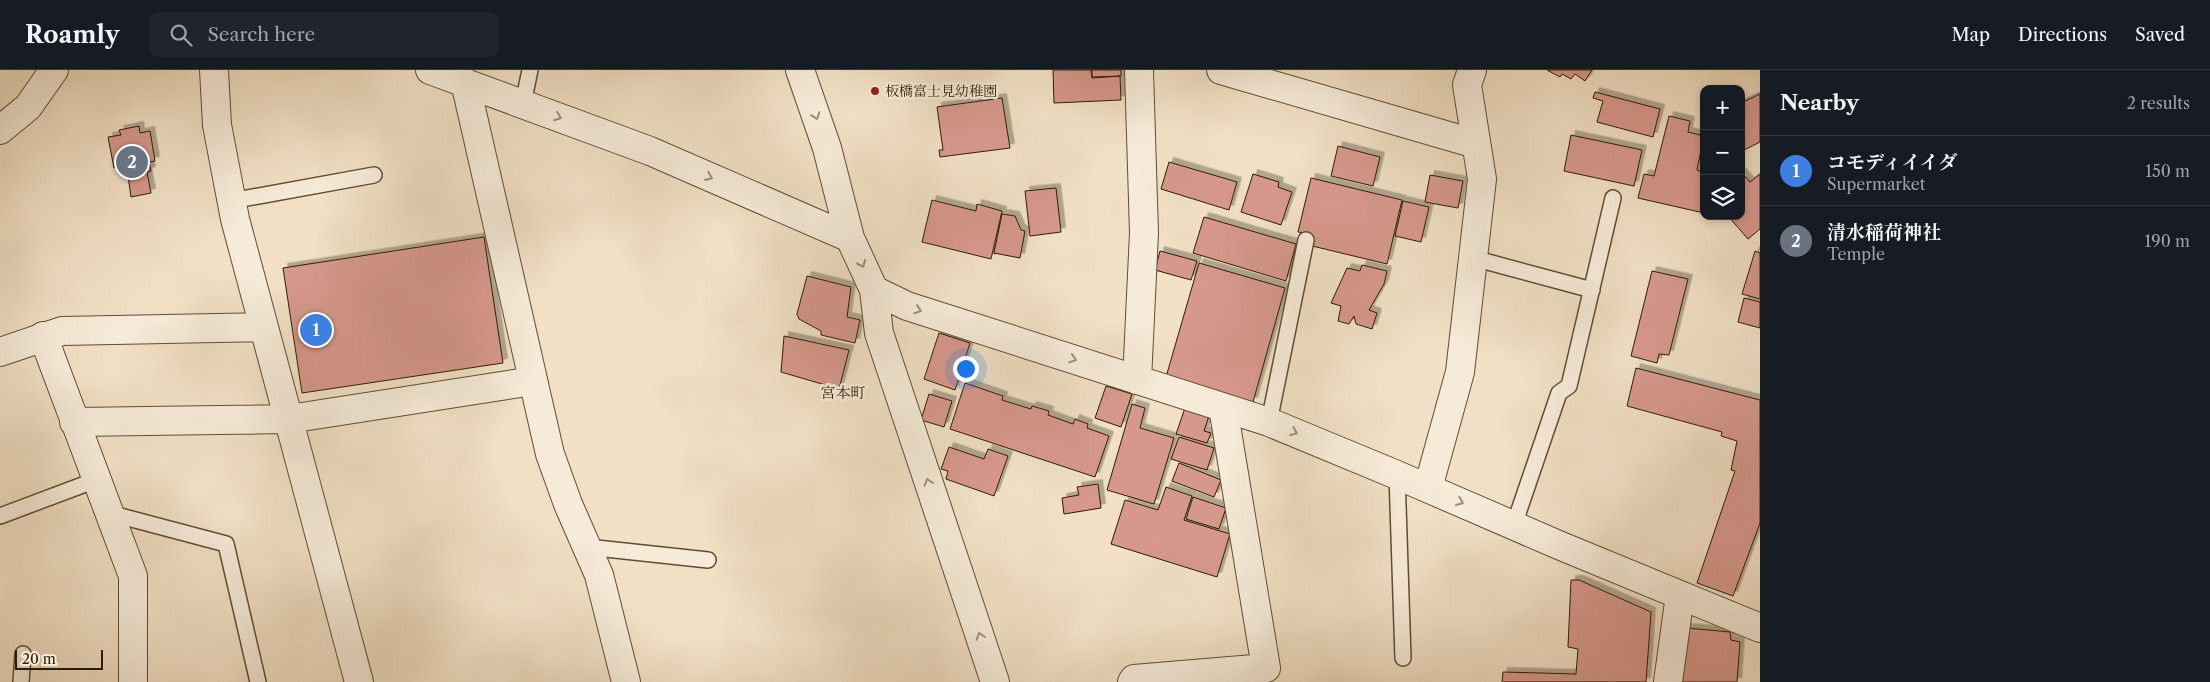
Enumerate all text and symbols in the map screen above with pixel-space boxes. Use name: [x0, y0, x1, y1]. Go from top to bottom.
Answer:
search box: [149, 12, 499, 57]
text: Roamly: [25, 20, 119, 49]
icon: search: [167, 21, 195, 49]
text: Search here: [207, 23, 315, 46]
text: Map: [1951, 24, 1990, 46]
text: Directions: [2018, 24, 2107, 46]
text: Saved: [2135, 24, 2185, 46]
place label: 板橋富士見幼稚園: [885, 82, 997, 100]
marker: 板橋富士見幼稚園: [869, 85, 881, 97]
map controls: [1700, 85, 1745, 220]
button: +: [1700, 85, 1745, 130]
text: Nearby: [1780, 90, 1859, 115]
text: 2 results: [2127, 93, 2190, 113]
one-way arrow: [554, 111, 562, 121]
one-way arrow: [810, 111, 820, 120]
button: −: [1700, 130, 1745, 175]
pin: 2: [116, 143, 148, 181]
text: コモディイイダ: [1827, 151, 1958, 174]
text: 1: [1792, 161, 1800, 181]
text: 150 m: [2145, 161, 2190, 181]
one-way arrow: [704, 170, 713, 181]
text: Supermarket: [1827, 174, 1925, 194]
button: layers: [1700, 175, 1745, 220]
text: 清水稲荷神社: [1827, 221, 1941, 244]
text: 2: [1791, 231, 1801, 251]
text: 190 m: [2145, 231, 2190, 251]
text: Temple: [1827, 244, 1885, 264]
one-way arrow: [855, 259, 866, 268]
one-way arrow: [913, 304, 922, 314]
pin: 1: [300, 311, 332, 349]
one-way arrow: [1068, 354, 1077, 364]
your location: [953, 356, 979, 382]
district label: 宮本町: [820, 383, 866, 402]
one-way arrow: [1289, 426, 1298, 436]
one-way arrow: [924, 478, 934, 486]
one-way arrow: [1455, 496, 1463, 506]
one-way arrow: [976, 632, 986, 640]
scale bar: [15, 647, 102, 670]
text: 20 m: [22, 650, 56, 668]

